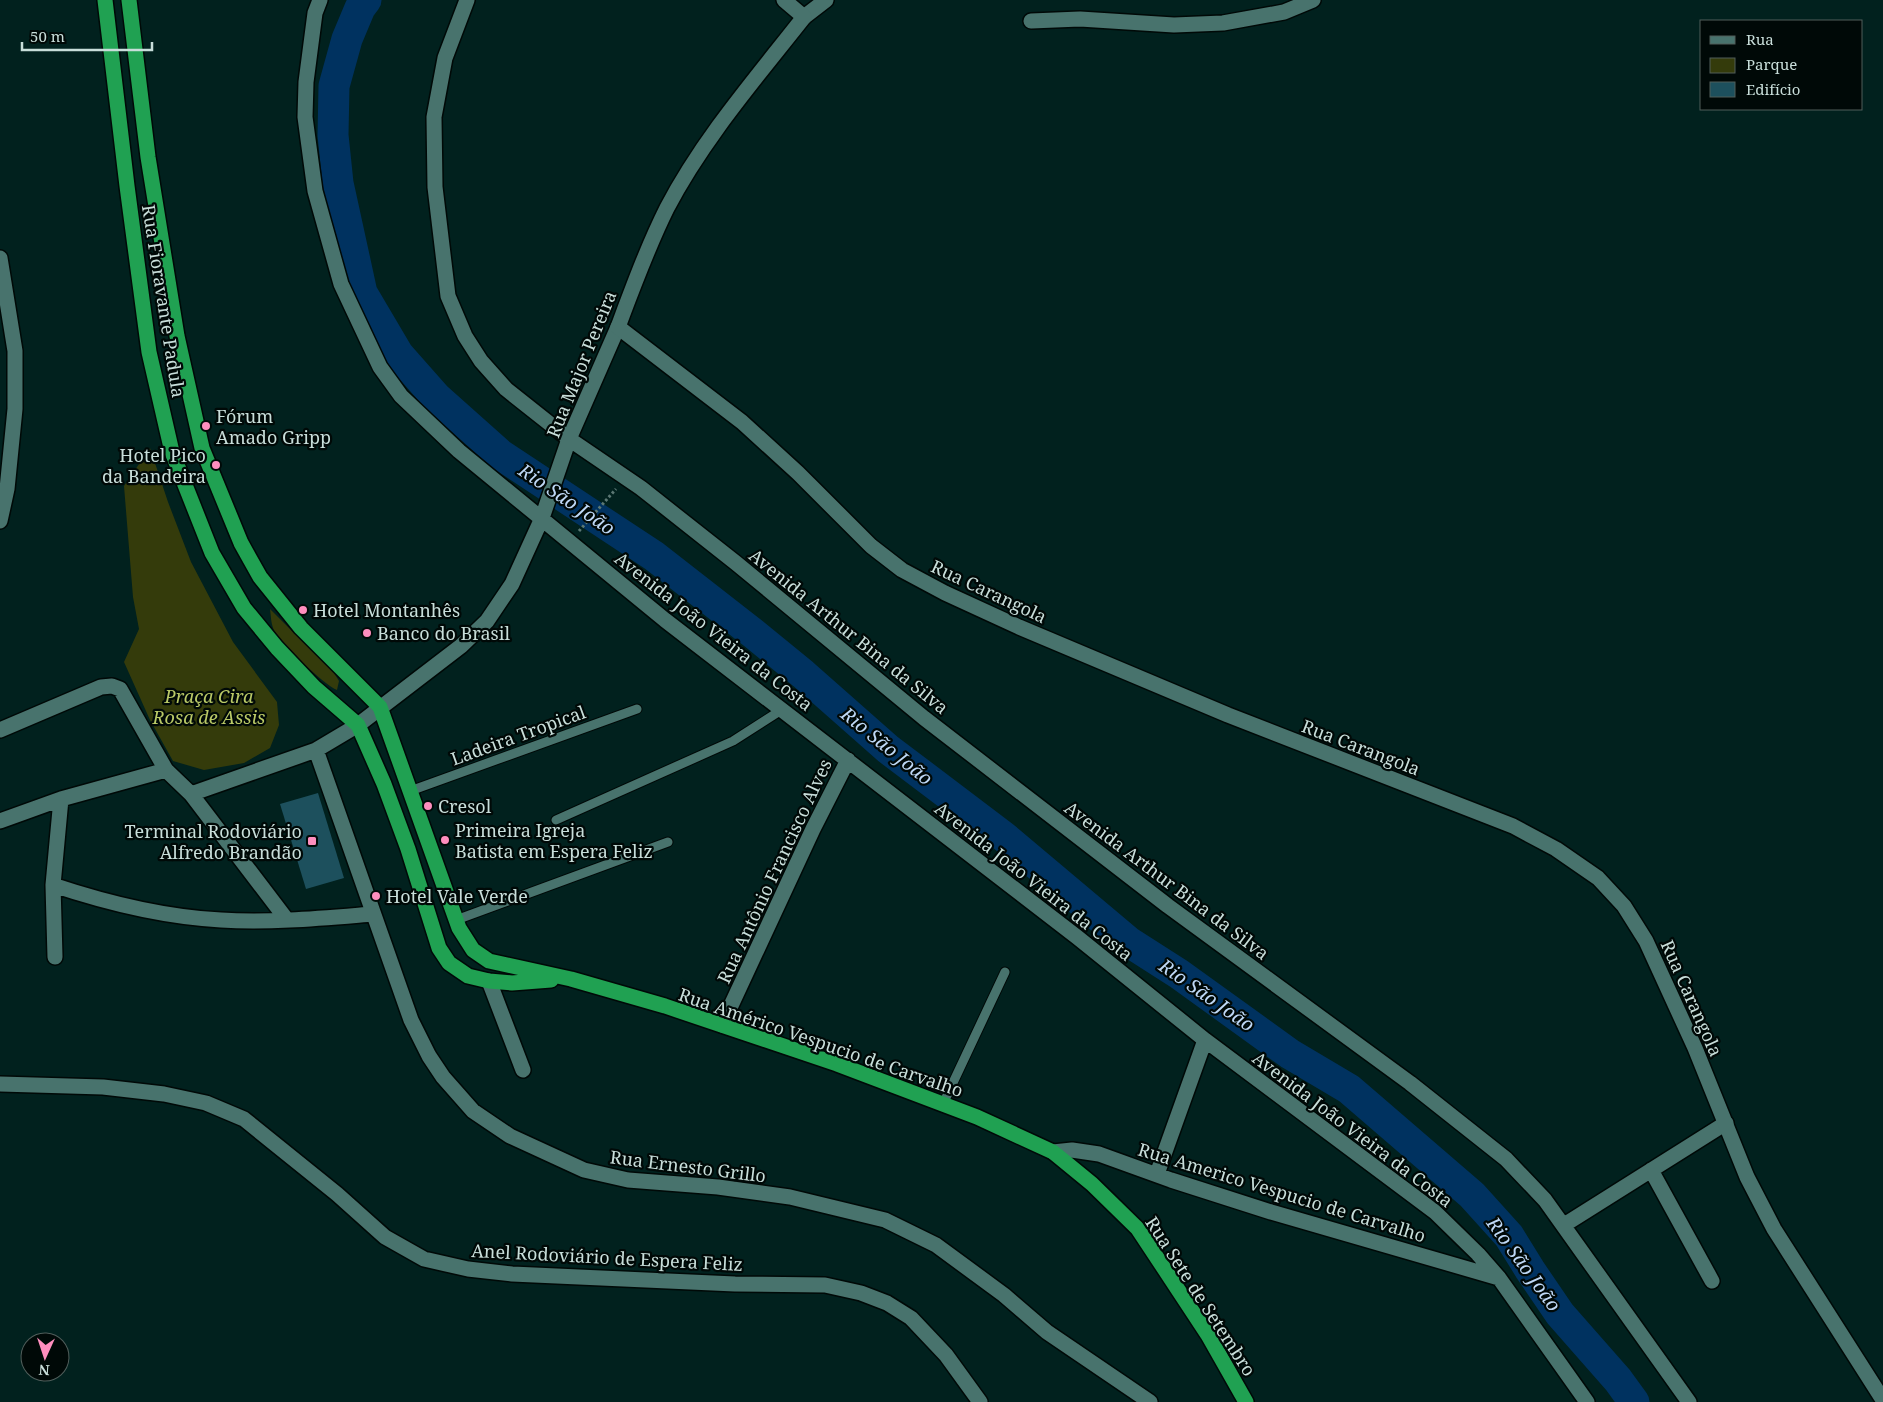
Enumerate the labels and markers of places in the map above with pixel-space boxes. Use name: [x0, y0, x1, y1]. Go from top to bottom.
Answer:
place label: Fórum Amado Gripp: [216, 404, 331, 449]
marker: Fórum Amado Gripp: [200, 420, 212, 432]
place label: Hotel Pico da Bandeira: [102, 443, 206, 488]
marker: Hotel Pico da Bandeira: [210, 459, 222, 471]
place label: Hotel Montanhês: [313, 598, 460, 622]
marker: Hotel Montanhês: [297, 604, 309, 616]
place label: Banco do Brasil: [377, 621, 510, 645]
marker: Banco do Brasil: [361, 627, 373, 639]
place label: Cresol: [438, 794, 492, 818]
marker: Cresol: [422, 800, 434, 812]
place label: Primeira Igreja Batista em Espera Feliz: [455, 818, 653, 863]
place label: Terminal Rodoviário Alfredo Brandão: [124, 819, 302, 864]
marker: Primeira Igreja Batista em Espera Feliz: [439, 834, 451, 846]
marker: Terminal Rodoviário Alfredo Brandão: [306, 835, 318, 847]
place label: Hotel Vale Verde: [386, 884, 528, 908]
marker: Hotel Vale Verde: [370, 890, 382, 902]

